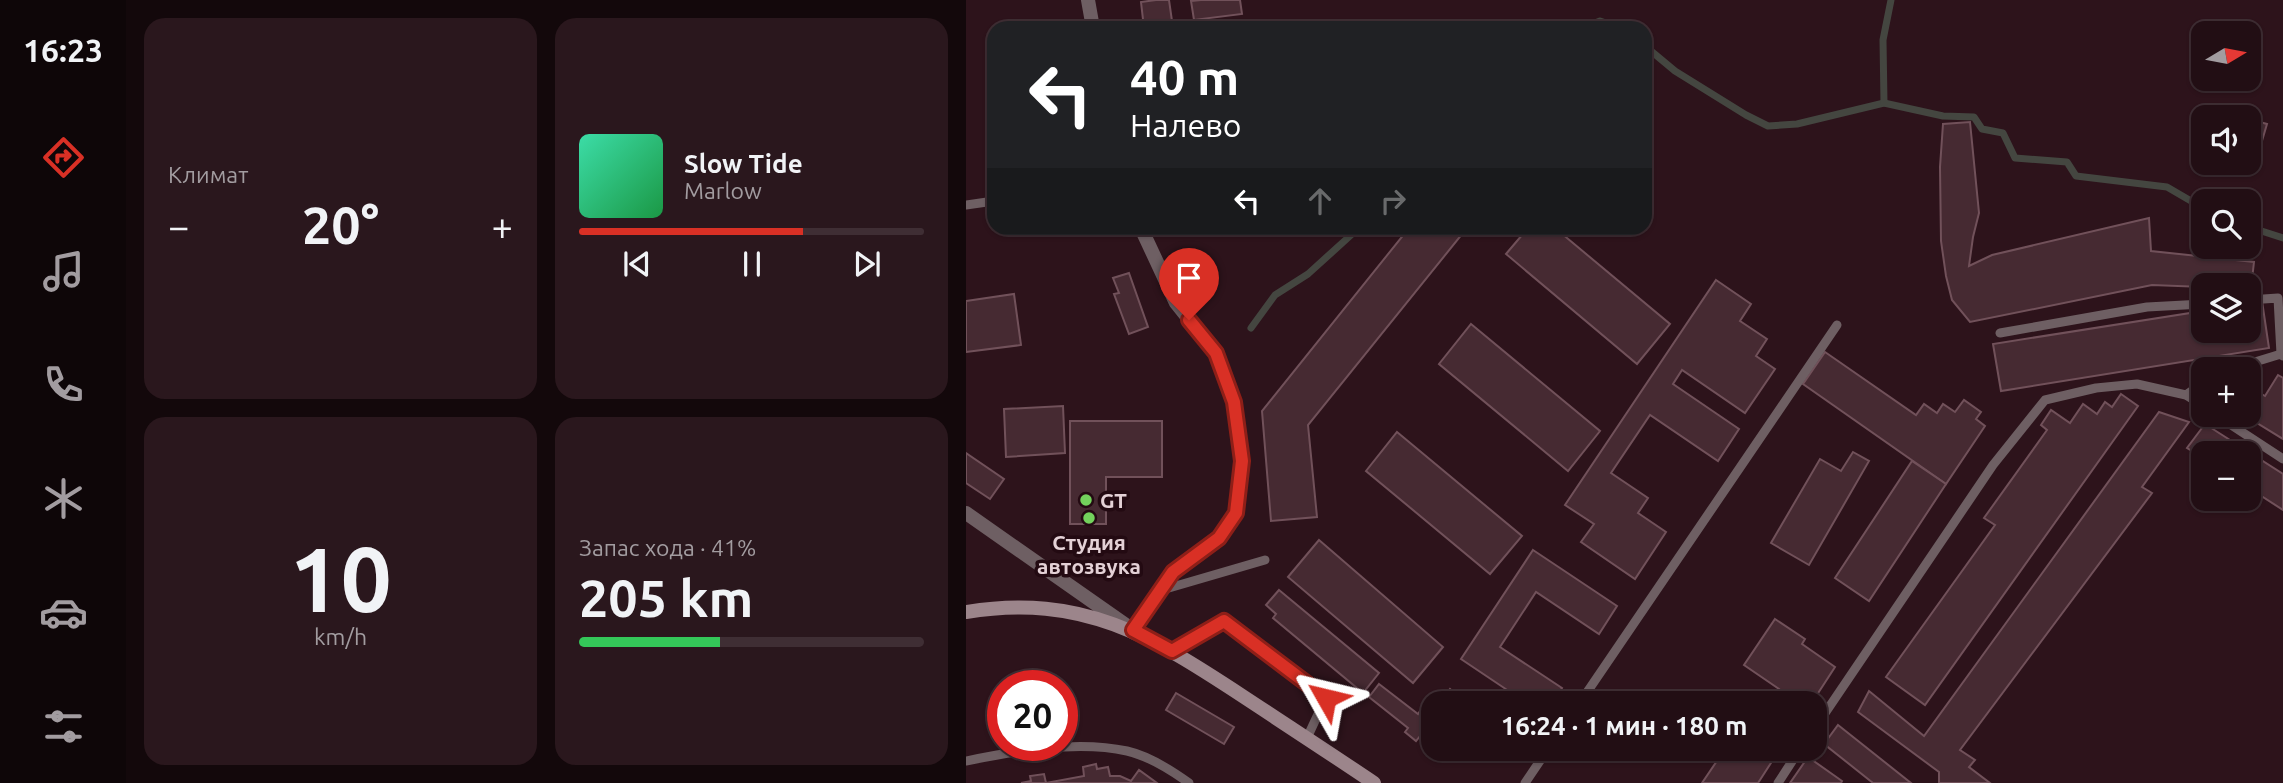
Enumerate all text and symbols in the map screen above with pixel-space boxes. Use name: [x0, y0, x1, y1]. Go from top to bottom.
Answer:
north arrow: [2191, 21, 2261, 91]
map controls: [2191, 21, 2261, 511]
text: 16:23: [23, 32, 103, 68]
icon: left: [1015, 49, 1106, 140]
text: 40 m: [1130, 49, 1239, 104]
button: sound: [2191, 105, 2261, 175]
text: Налево: [1130, 107, 1242, 143]
icon: directions: [39, 133, 88, 182]
text: Slow Tide: [684, 149, 803, 178]
text: Климат: [168, 162, 248, 187]
text: Marlow: [684, 178, 762, 203]
icon: left: [1228, 182, 1266, 220]
icon: ahead: [1301, 182, 1339, 220]
icon: right: [1374, 182, 1412, 220]
button: search: [2191, 189, 2261, 259]
text: 20°: [302, 196, 379, 254]
text: −: [168, 205, 189, 247]
text: +: [492, 205, 513, 247]
icon: previous: [618, 245, 656, 283]
icon: pause: [733, 245, 771, 283]
icon: next: [848, 245, 886, 283]
icon: music: [39, 247, 88, 296]
pin: [1159, 248, 1219, 320]
icon: arrive: [1170, 259, 1208, 297]
button: layers: [2191, 273, 2261, 343]
button: +: [2191, 357, 2261, 427]
icon: phone: [39, 360, 88, 409]
button: −: [2191, 441, 2261, 511]
icon: climate: [39, 474, 88, 523]
place label: GT: [1100, 488, 1127, 512]
marker: GT: [1078, 492, 1094, 508]
marker: Студия автозвука: [1081, 510, 1097, 526]
text: 10: [289, 527, 392, 629]
place label: Студия автозвука: [1037, 530, 1141, 578]
text: Запас хода · 41%: [579, 535, 756, 560]
text: 205 km: [579, 569, 753, 627]
icon: car: [39, 588, 88, 637]
text: km/h: [314, 624, 367, 649]
position arrow: [1289, 661, 1363, 735]
speed limit sign: 20: [987, 670, 1078, 761]
icon: filters: [39, 702, 88, 751]
text: 16:24 · 1 мин · 180 m: [1501, 711, 1747, 740]

